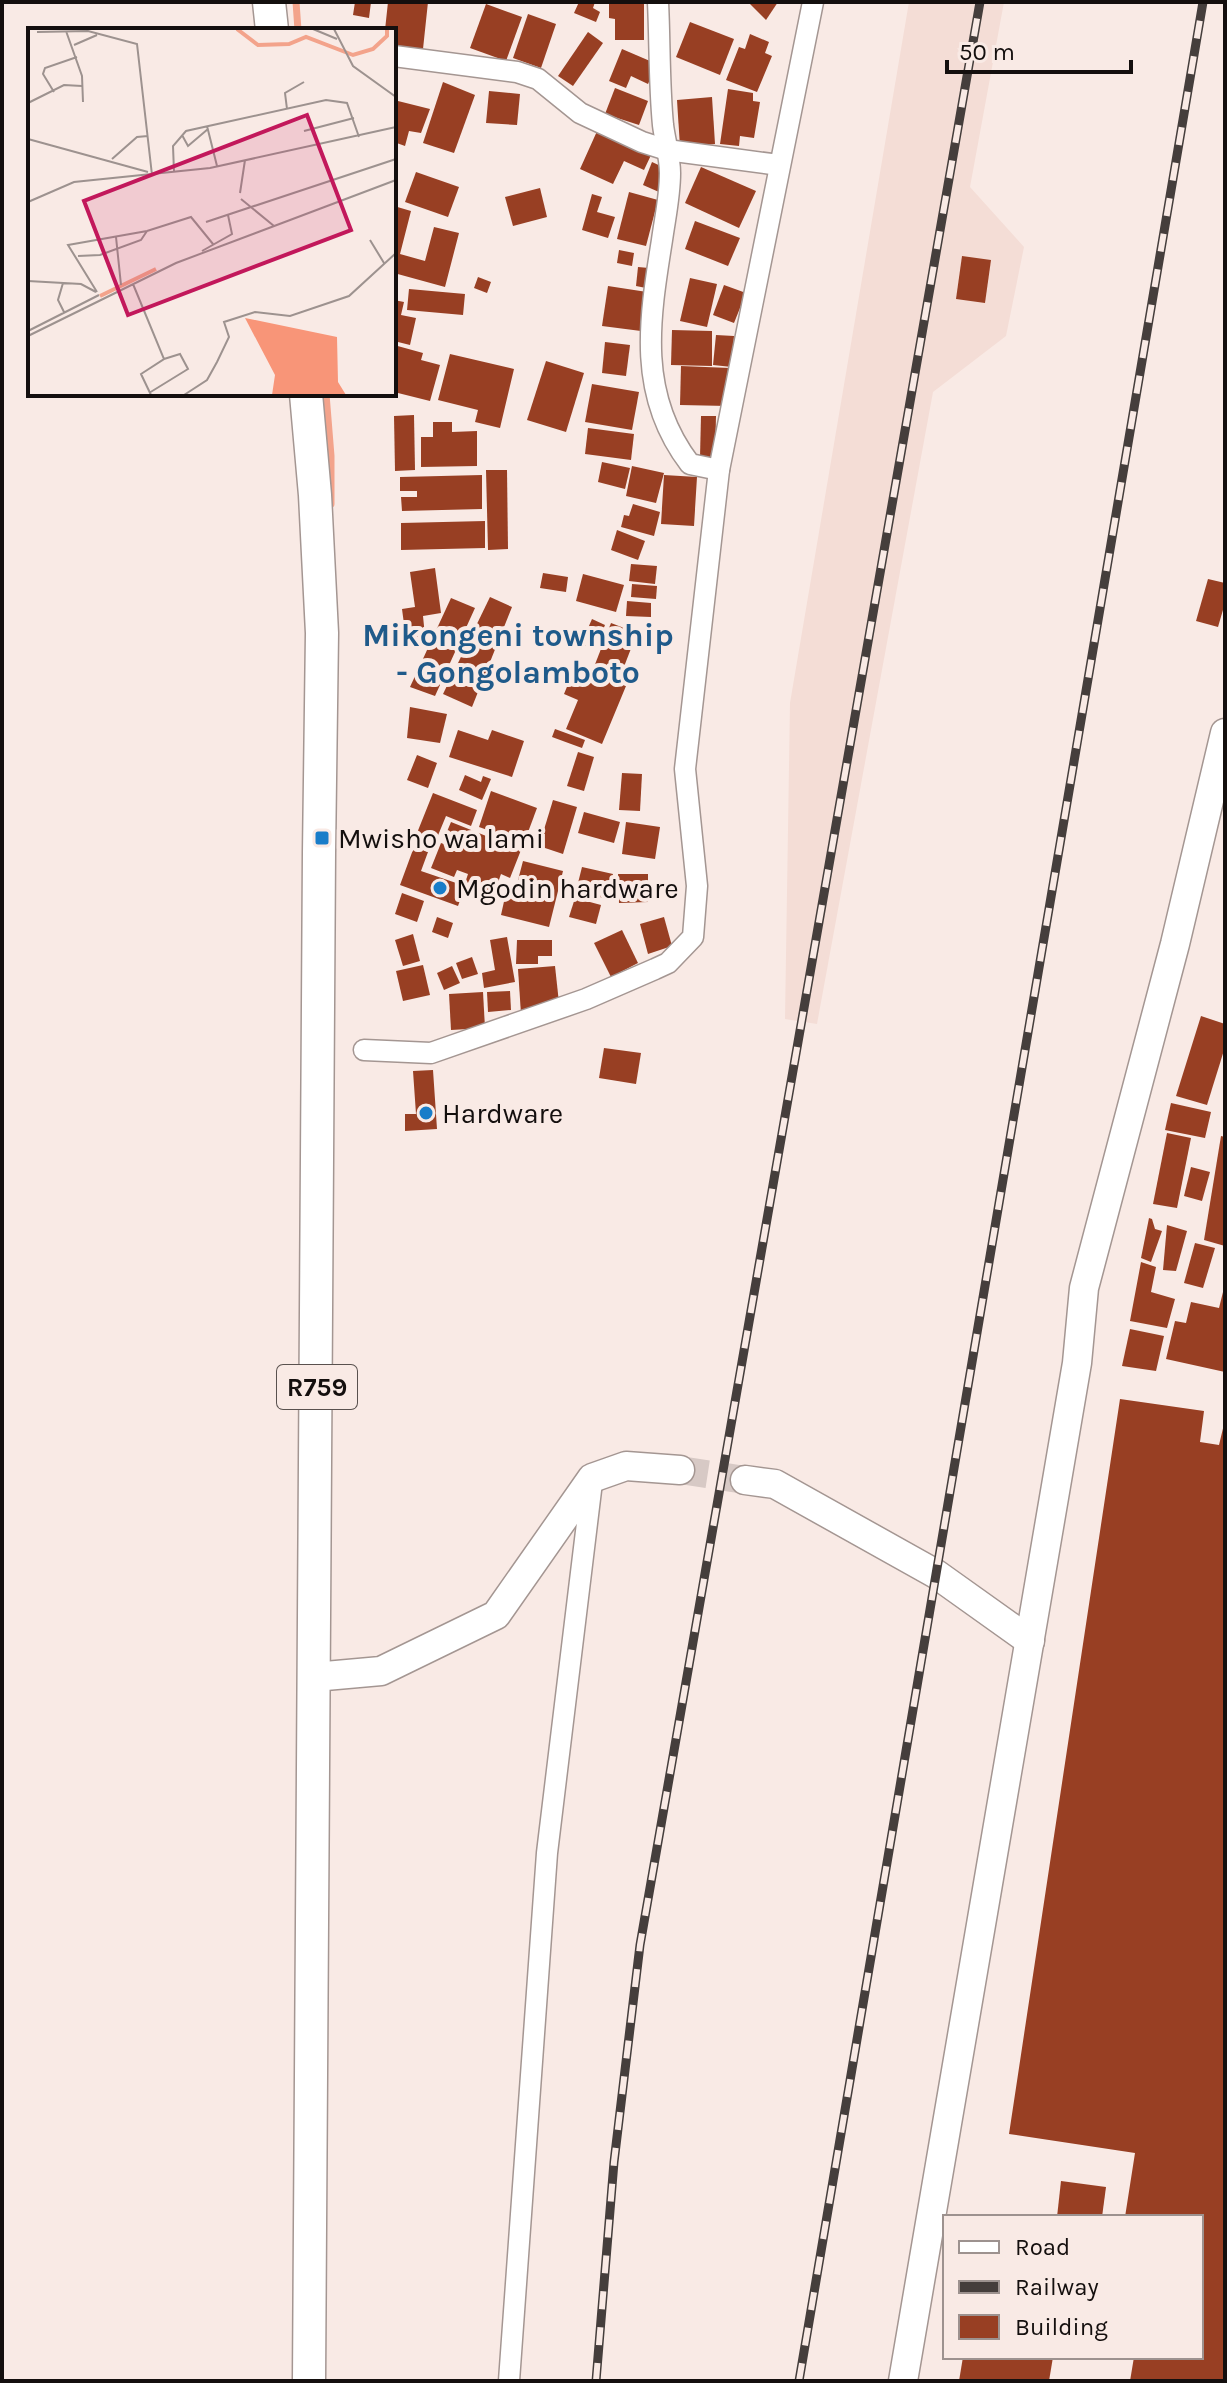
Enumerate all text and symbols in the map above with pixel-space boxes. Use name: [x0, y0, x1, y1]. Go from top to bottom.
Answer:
scale bar: [947, 24, 1131, 74]
inset map: [28, 28, 396, 396]
text: 50 m: [959, 38, 1015, 66]
district label: Mikongeni township - Gongolamboto: [362, 617, 674, 691]
place label: Mwisho wa lami: [338, 822, 544, 855]
marker: Mwisho wa lami: [313, 829, 331, 847]
place label: Mgodin hardware: [456, 872, 679, 905]
marker: Mgodin hardware: [431, 879, 449, 897]
place label: Hardware: [442, 1097, 563, 1130]
marker: Hardware: [417, 1104, 435, 1122]
road number: R759: [277, 1365, 357, 1409]
legend: [943, 2215, 1203, 2359]
text: Road: [1015, 2233, 1070, 2261]
text: Railway: [1015, 2273, 1099, 2301]
text: Building: [1015, 2313, 1108, 2341]

